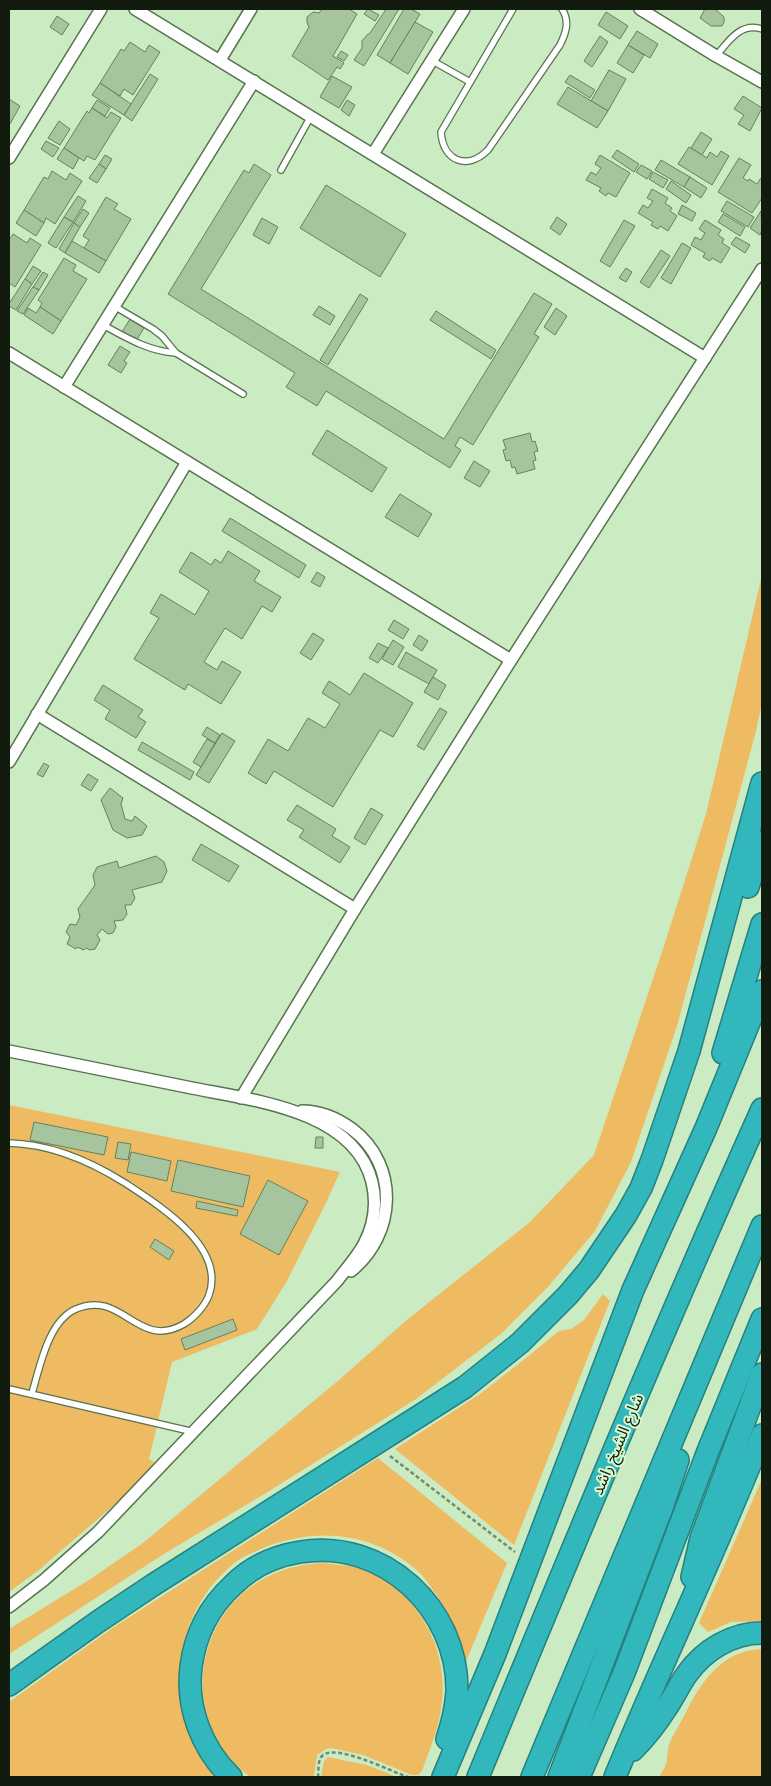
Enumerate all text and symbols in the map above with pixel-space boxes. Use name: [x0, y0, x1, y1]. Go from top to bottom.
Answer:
street label: شارع الشيخ راشد: [586, 1390, 650, 1499]

